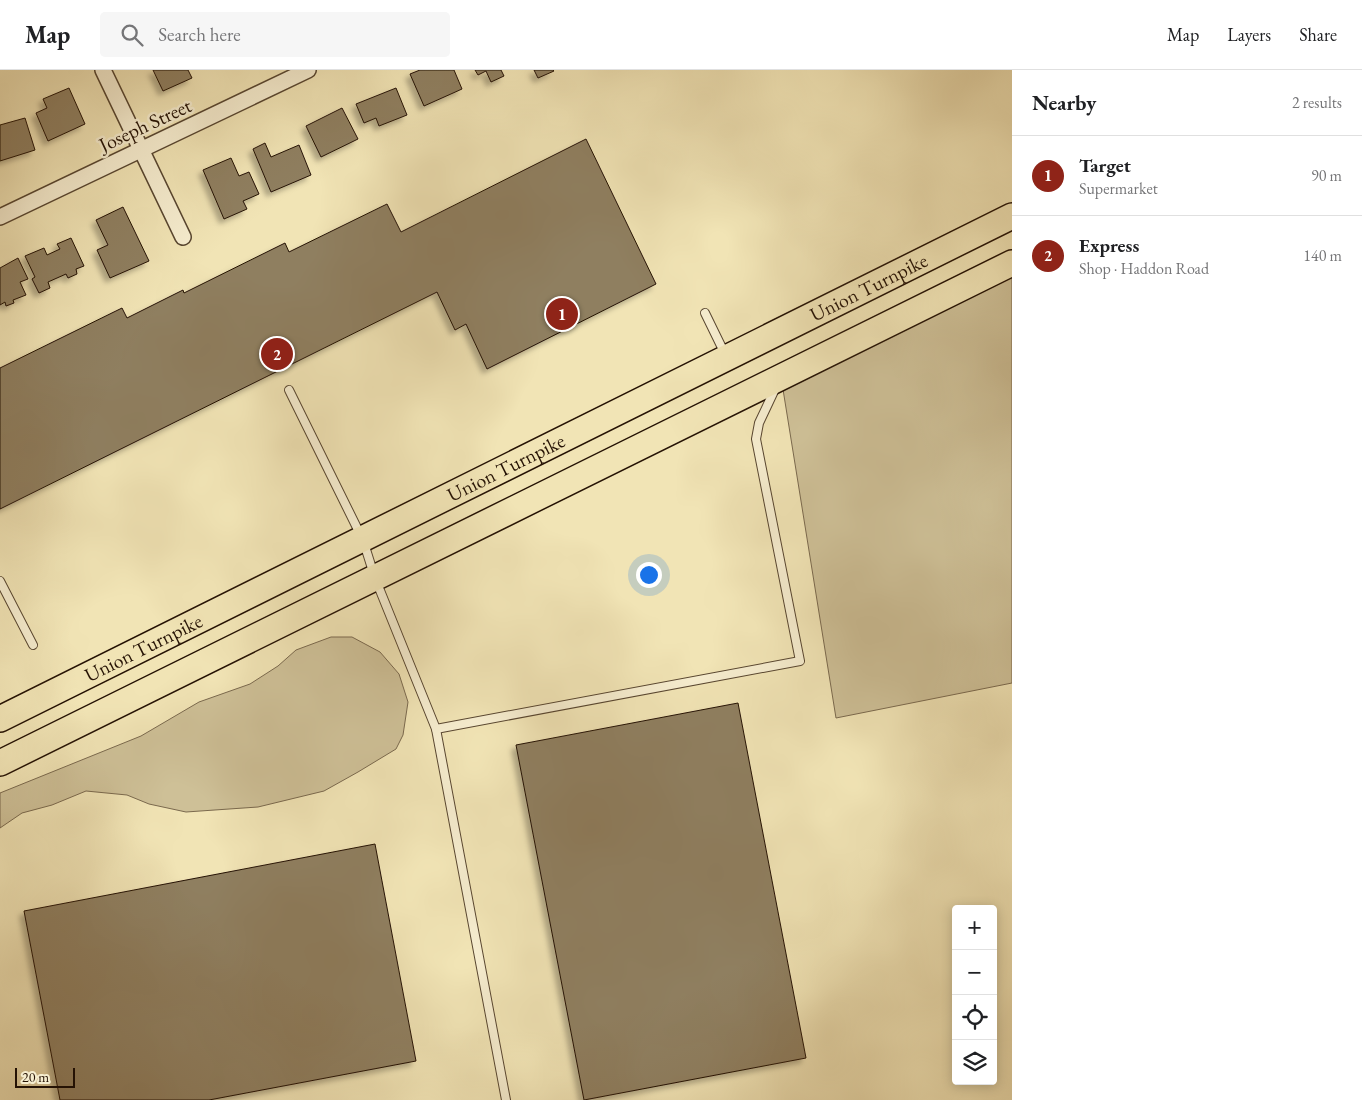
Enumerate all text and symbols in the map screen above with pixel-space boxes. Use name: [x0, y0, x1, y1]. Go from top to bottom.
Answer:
search box: [100, 12, 450, 57]
text: Map: [25, 19, 70, 50]
icon: search: [118, 21, 146, 49]
text: Search here: [158, 22, 241, 47]
text: Map: [1167, 23, 1199, 46]
text: Layers: [1227, 23, 1271, 46]
text: Share: [1299, 23, 1337, 46]
text: Nearby: [1032, 89, 1096, 116]
street label: Joseph Street: [93, 92, 196, 159]
text: 2 results: [1292, 92, 1342, 113]
text: Target: [1079, 153, 1131, 178]
text: 1: [1044, 165, 1052, 186]
text: 90 m: [1311, 165, 1342, 186]
text: Supermarket: [1079, 178, 1158, 199]
text: Express: [1079, 233, 1139, 258]
text: 2: [1044, 245, 1052, 266]
text: 140 m: [1303, 245, 1342, 266]
street label: Union Turnpike: [805, 247, 932, 327]
text: Shop · Haddon Road: [1079, 258, 1209, 279]
pin: 1: [546, 295, 578, 333]
pin: 2: [261, 335, 293, 373]
street label: Union Turnpike: [443, 427, 569, 508]
your location: [636, 562, 662, 588]
street label: Union Turnpike: [80, 607, 207, 688]
map controls: [952, 905, 997, 1085]
button: +: [952, 905, 997, 950]
button: −: [952, 950, 997, 995]
button: locate: [952, 995, 997, 1040]
button: layers: [952, 1040, 997, 1085]
scale bar: [15, 1065, 75, 1088]
text: 20 m: [22, 1068, 49, 1086]

